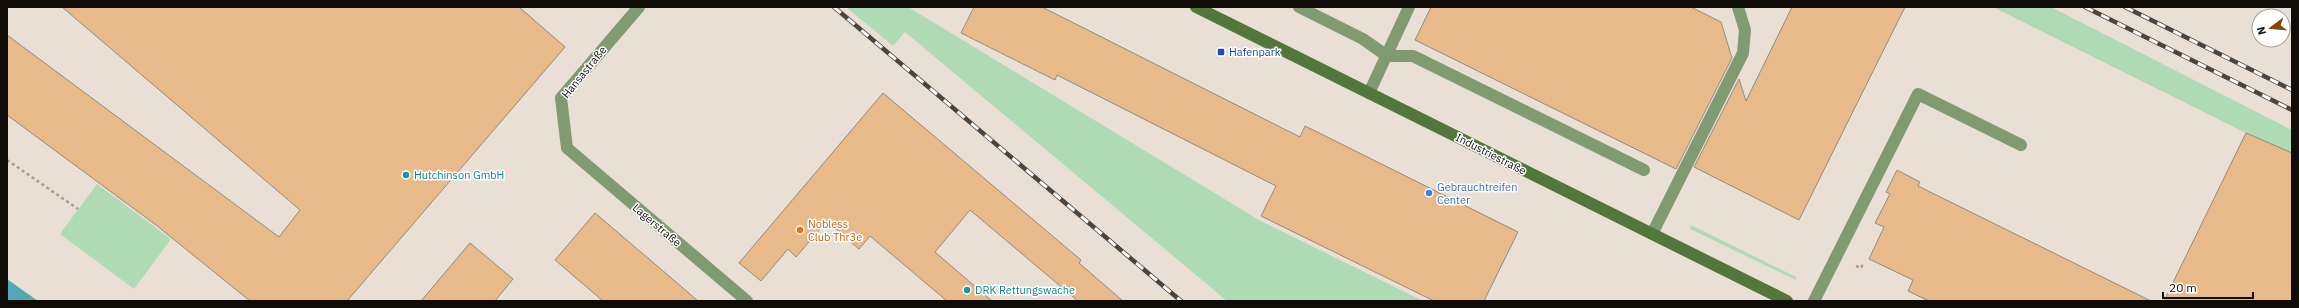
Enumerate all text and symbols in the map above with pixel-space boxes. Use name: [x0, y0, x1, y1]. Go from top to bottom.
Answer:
north arrow: [2251, 8, 2291, 48]
text: N: [2254, 25, 2269, 37]
street label: Hansastraße: [559, 43, 609, 101]
place label: Hafenpark: [1229, 45, 1281, 59]
marker: Hafenpark: [1216, 47, 1226, 57]
street label: Industriestraße: [1453, 130, 1529, 178]
place label: Hutchinson GmbH: [414, 168, 504, 182]
marker: Hutchinson GmbH: [401, 170, 411, 180]
place label: Gebrauchtreifen Center: [1437, 180, 1517, 207]
marker: Gebrauchtreifen Center: [1424, 188, 1434, 198]
street label: Lagerstraße: [630, 201, 684, 249]
place label: Nobless Club Thr3e: [808, 217, 862, 244]
marker: Nobless Club Thr3e: [795, 225, 805, 235]
scale bar: [2163, 274, 2253, 300]
text: 20 m: [2169, 280, 2197, 295]
place label: DRK Rettungswache: [975, 283, 1075, 297]
marker: DRK Rettungswache: [962, 285, 972, 295]

